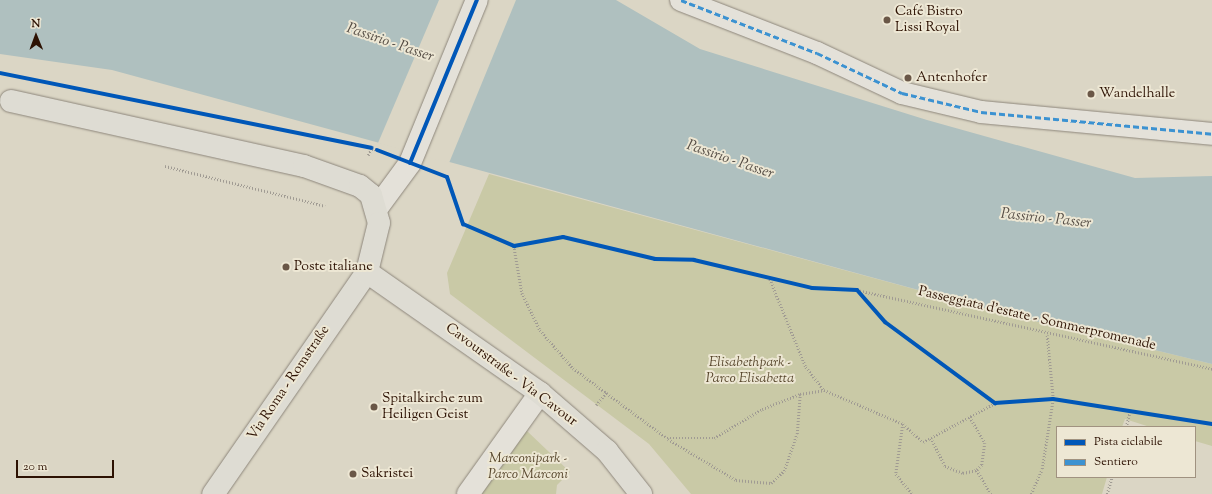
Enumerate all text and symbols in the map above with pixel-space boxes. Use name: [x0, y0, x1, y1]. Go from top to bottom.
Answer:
place label: Café Bistro Lissi Royal: [895, 4, 963, 36]
marker: Café Bistro Lissi Royal: [882, 15, 892, 25]
north arrow: [16, 16, 56, 56]
text: N: [31, 16, 40, 32]
water label: Passirio - Passer: [344, 20, 436, 66]
place label: Antenhofer: [916, 70, 987, 86]
marker: Antenhofer: [903, 73, 913, 83]
place label: Wandelhalle: [1099, 86, 1175, 102]
marker: Wandelhalle: [1086, 89, 1096, 99]
water label: Passirio - Passer: [684, 137, 776, 183]
water label: Passirio - Passer: [1000, 205, 1092, 233]
place label: Poste italiane: [294, 259, 373, 275]
marker: Poste italiane: [281, 262, 291, 272]
street label: Passeggiata d'estate - Sommerpromenade: [917, 283, 1157, 355]
street label: Cavourstraße - Via Cavour: [442, 320, 580, 430]
street label: Via Roma - Romstraße: [244, 322, 334, 444]
park label: Elisabethpark - Parco Elisabetta: [706, 355, 794, 388]
place label: Spitalkirche zum Heiligen Geist: [382, 391, 483, 424]
marker: Spitalkirche zum Heiligen Geist: [369, 402, 379, 412]
legend: [1056, 426, 1196, 478]
text: Pista ciclabile: [1094, 433, 1163, 451]
park label: Marconipark - Parco Marconi: [488, 451, 568, 484]
scale bar: [18, 452, 116, 478]
text: Sentiero: [1094, 453, 1138, 471]
text: 20 m: [23, 458, 47, 476]
place label: Sakristei: [361, 466, 413, 482]
marker: Sakristei: [348, 469, 358, 479]

